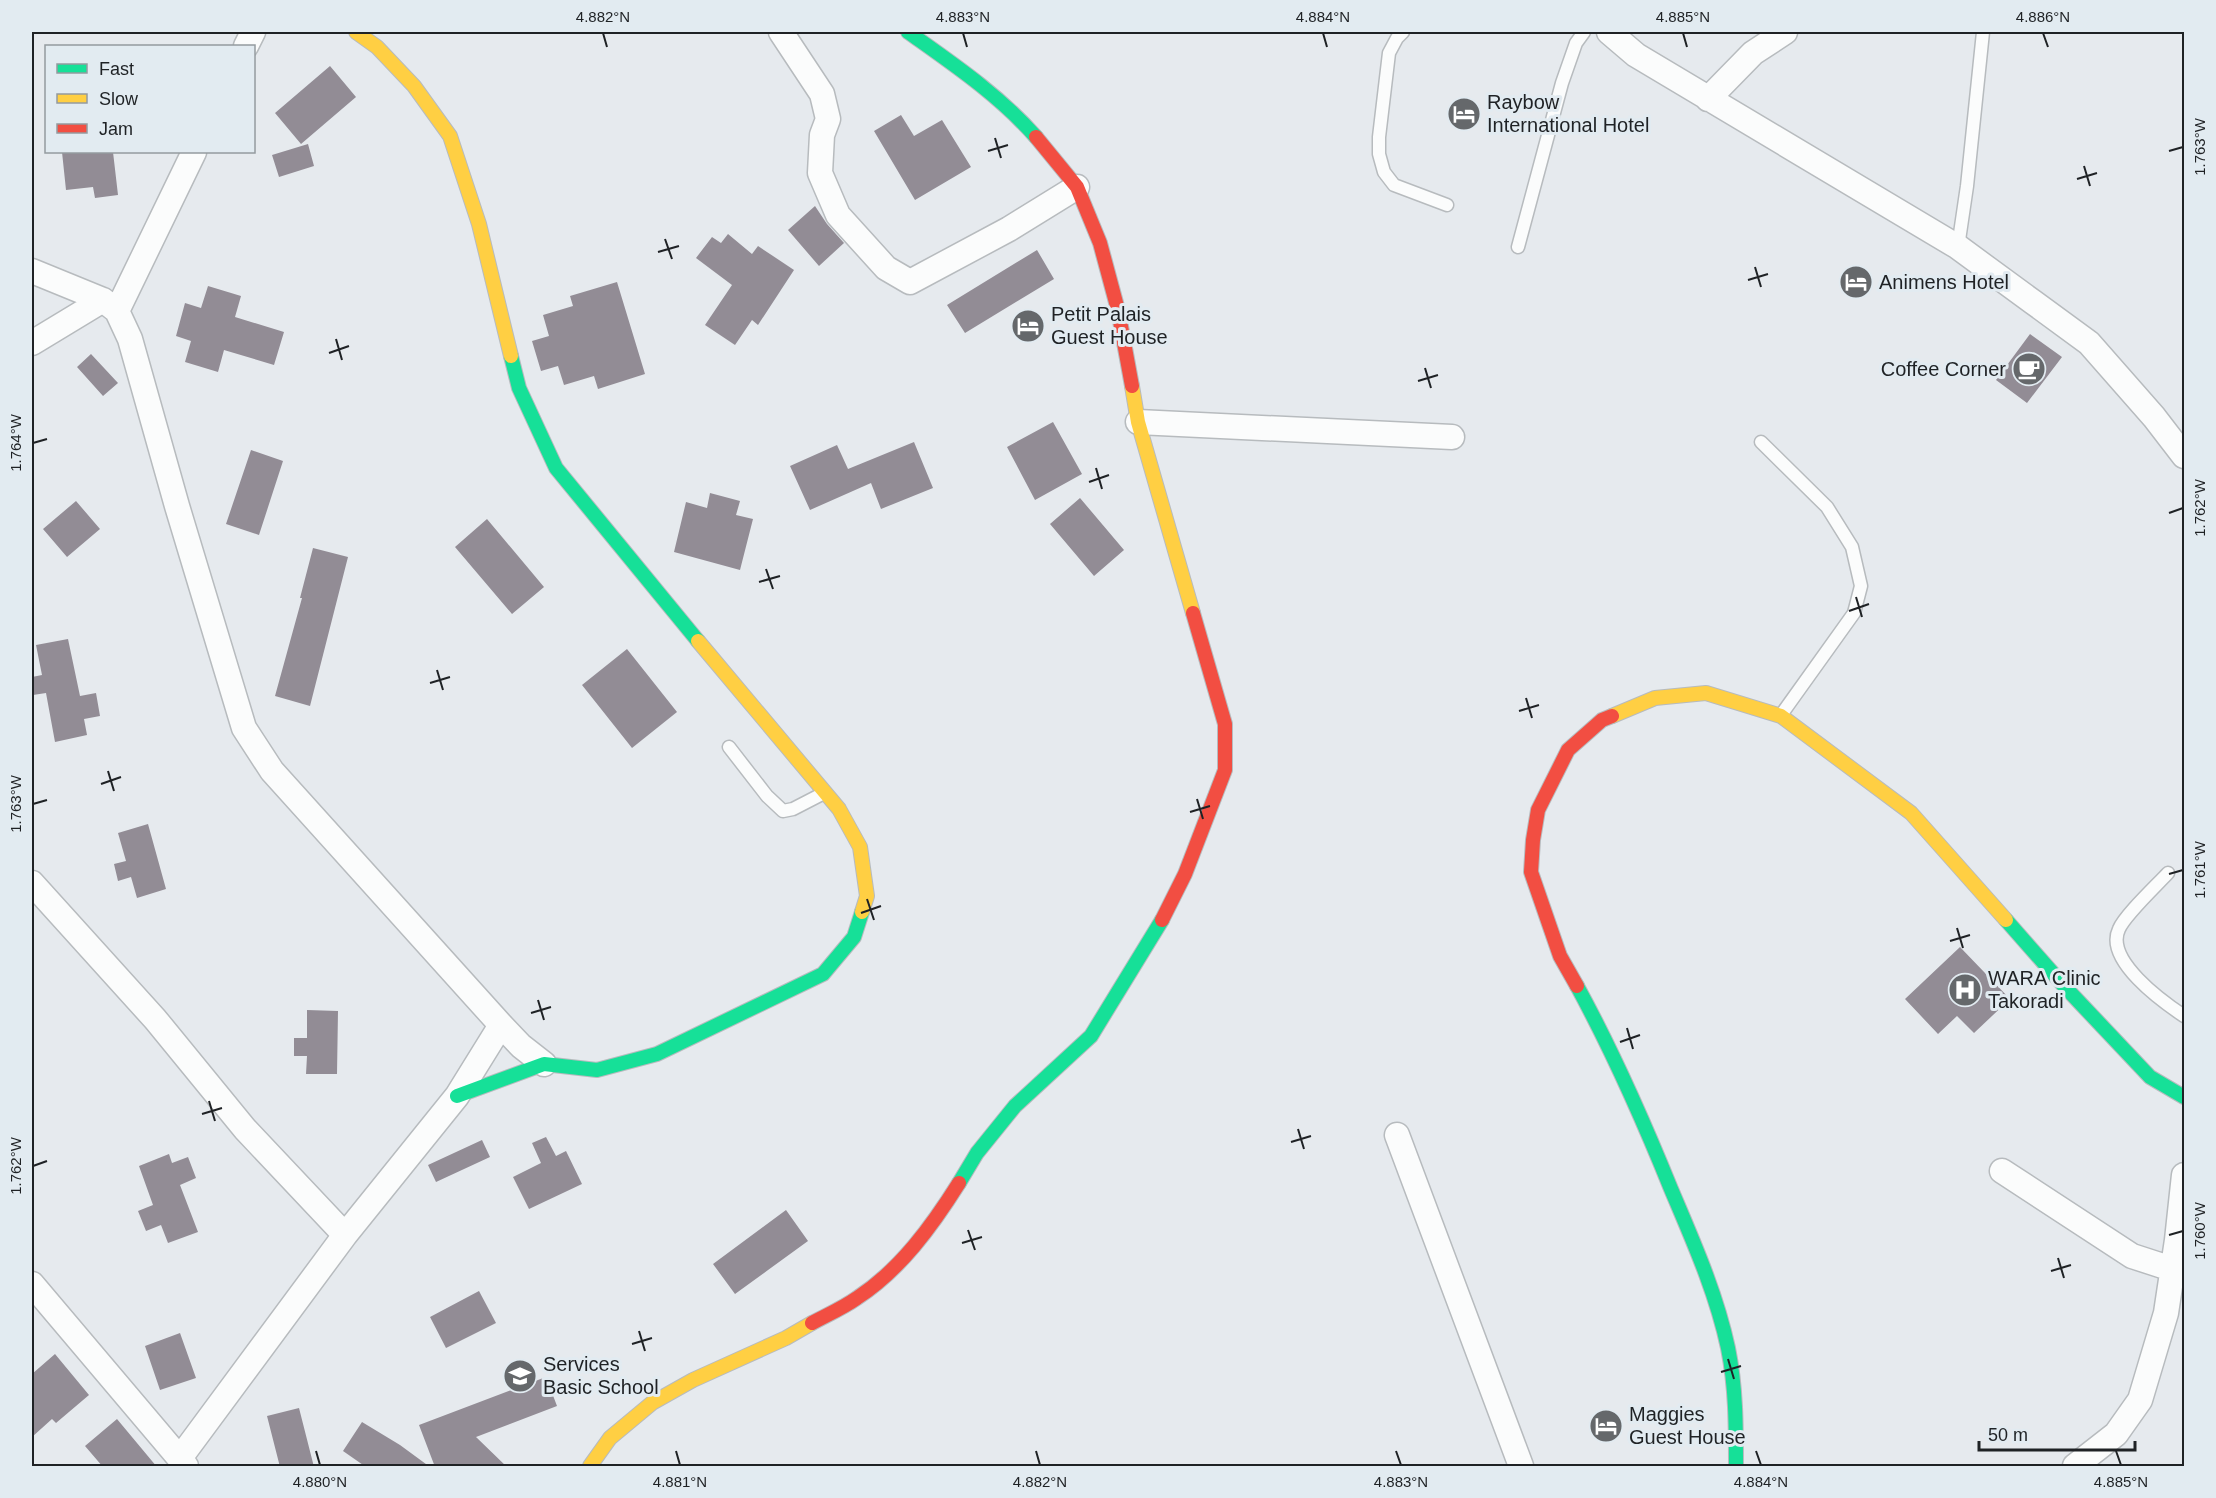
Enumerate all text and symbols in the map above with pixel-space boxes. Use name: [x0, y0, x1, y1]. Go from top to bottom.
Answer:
text: 4.882°N: [576, 8, 630, 25]
text: 4.883°N: [936, 8, 990, 25]
text: 4.884°N: [1296, 8, 1350, 25]
text: 4.885°N: [1656, 8, 1710, 25]
text: 4.886°N: [2016, 8, 2070, 25]
legend: [45, 45, 255, 153]
text: Fast: [99, 59, 134, 79]
text: Slow: [99, 89, 139, 109]
place label: Raybow International Hotel: [1487, 91, 1649, 136]
hotel icon: Raybow International Hotel: [1446, 96, 1482, 132]
text: 1.763°W: [2191, 117, 2208, 176]
text: Jam: [99, 119, 133, 139]
hotel icon: Animens Hotel: [1838, 264, 1874, 300]
place label: Animens Hotel: [1879, 271, 2009, 293]
place label: Petit Palais Guest House: [1051, 303, 1168, 348]
hotel icon: Petit Palais Guest House: [1010, 308, 1046, 344]
cafe icon: Coffee Corner: [2011, 351, 2047, 387]
place label: Coffee Corner: [1881, 358, 2006, 380]
text: 1.764°W: [7, 413, 24, 472]
text: 1.762°W: [2191, 478, 2208, 537]
text: 1.763°W: [7, 774, 24, 833]
text: 1.761°W: [2191, 840, 2208, 899]
place label: WARA Clinic Takoradi: [1988, 967, 2101, 1012]
hospital icon: WARA Clinic Takoradi: [1947, 972, 1983, 1008]
text: 1.762°W: [7, 1136, 24, 1195]
text: 1.760°W: [2191, 1201, 2208, 1260]
place label: Services Basic School: [543, 1353, 659, 1398]
school or university icon: Services Basic School: [502, 1358, 538, 1394]
place label: Maggies Guest House: [1629, 1403, 1746, 1448]
hotel icon: Maggies Guest House: [1588, 1408, 1624, 1444]
scale bar: [1979, 1414, 2135, 1452]
text: 50 m: [1988, 1425, 2028, 1445]
text: 4.880°N: [293, 1473, 347, 1490]
text: 4.881°N: [653, 1473, 707, 1490]
text: 4.882°N: [1013, 1473, 1067, 1490]
text: 4.883°N: [1374, 1473, 1428, 1490]
text: 4.884°N: [1734, 1473, 1788, 1490]
text: 4.885°N: [2094, 1473, 2148, 1490]

